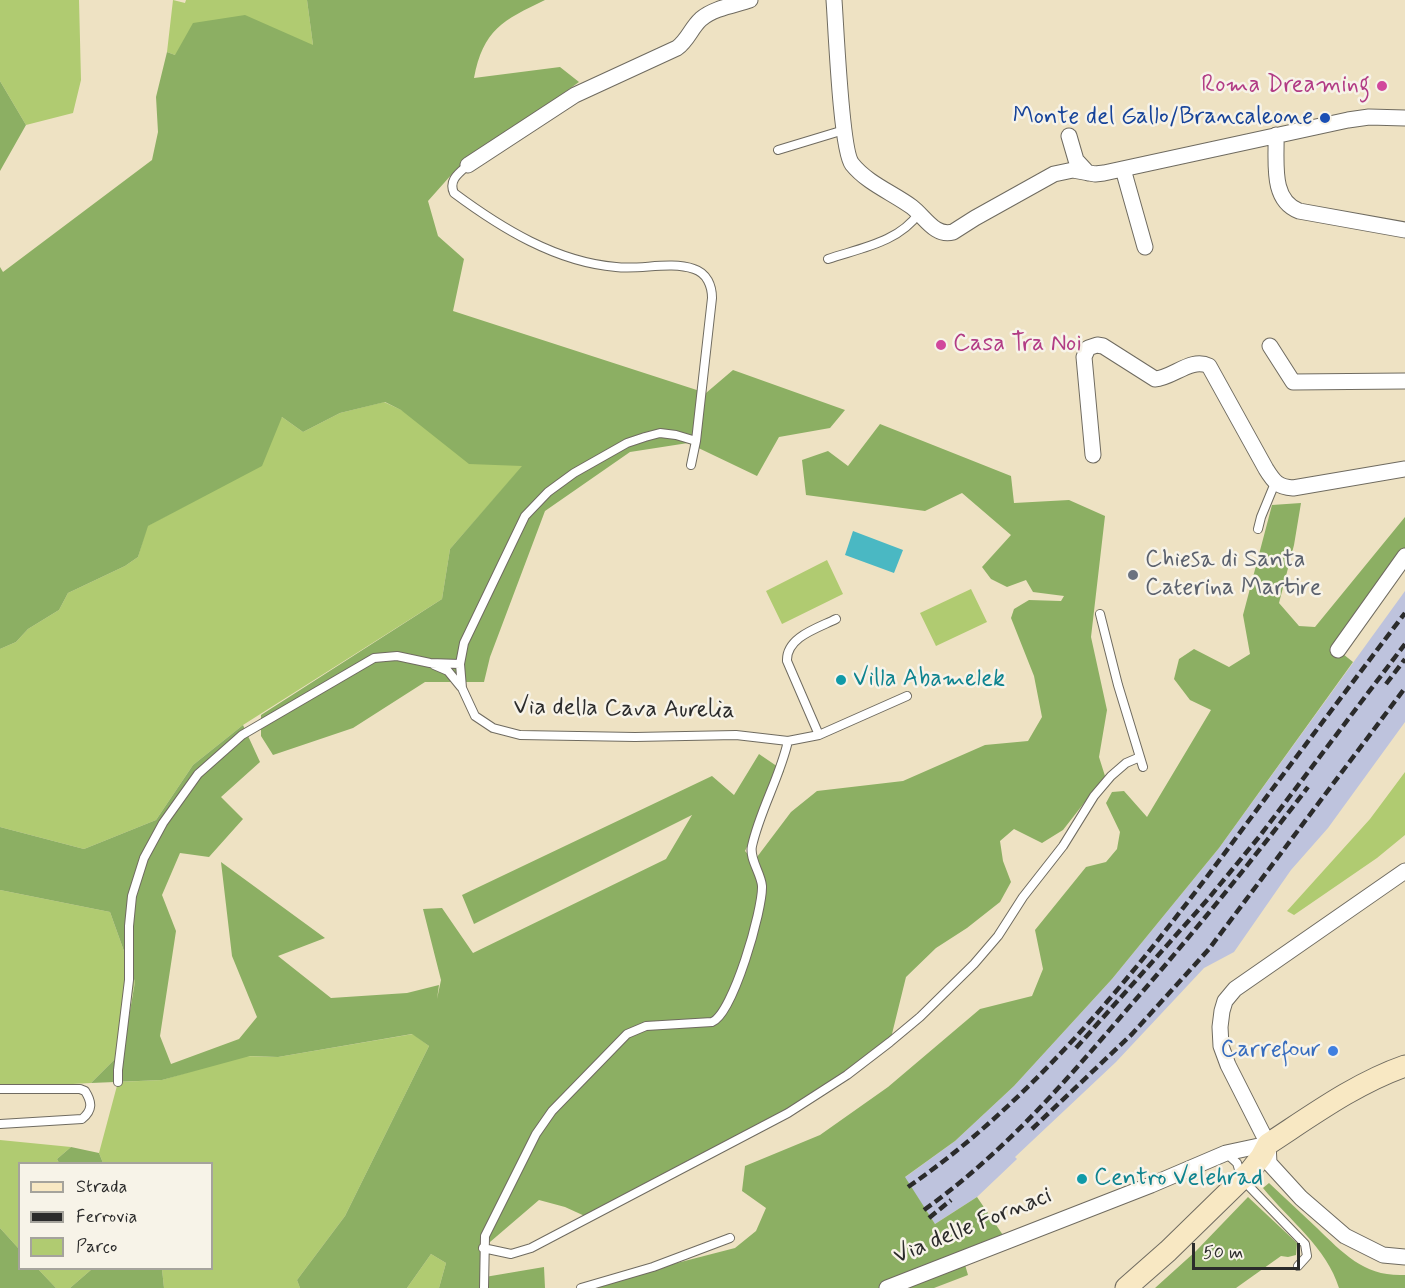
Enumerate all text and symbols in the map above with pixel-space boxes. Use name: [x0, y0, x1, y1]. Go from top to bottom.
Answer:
place label: Roma Dreaming: [1201, 72, 1370, 100]
marker: Roma Dreaming: [1375, 79, 1389, 93]
place label: Monte del Gallo/Brancaleone: [1013, 104, 1313, 132]
marker: Monte del Gallo/Brancaleone: [1318, 111, 1332, 125]
place label: Casa Tra Noi: [953, 331, 1082, 359]
marker: Casa Tra Noi: [934, 338, 948, 352]
place label: Chiesa di Santa Caterina Martire: [1145, 547, 1321, 603]
marker: Chiesa di Santa Caterina Martire: [1126, 568, 1140, 582]
place label: Villa Abamelek: [853, 666, 1005, 694]
marker: Villa Abamelek: [834, 673, 848, 687]
street label: Via della Cava Aurelia: [513, 694, 735, 726]
place label: Carrefour: [1220, 1037, 1321, 1065]
marker: Carrefour: [1326, 1044, 1340, 1058]
legend: [18, 1162, 213, 1270]
place label: Centro Velehrad: [1094, 1165, 1263, 1193]
marker: Centro Velehrad: [1075, 1172, 1089, 1186]
text: Strada: [76, 1175, 127, 1199]
street label: Via delle Fornaci: [890, 1182, 1056, 1272]
text: Ferrovia: [76, 1205, 137, 1229]
scale bar: [1195, 1231, 1303, 1269]
text: Parco: [76, 1235, 117, 1259]
text: 50 m: [1203, 1241, 1243, 1265]

